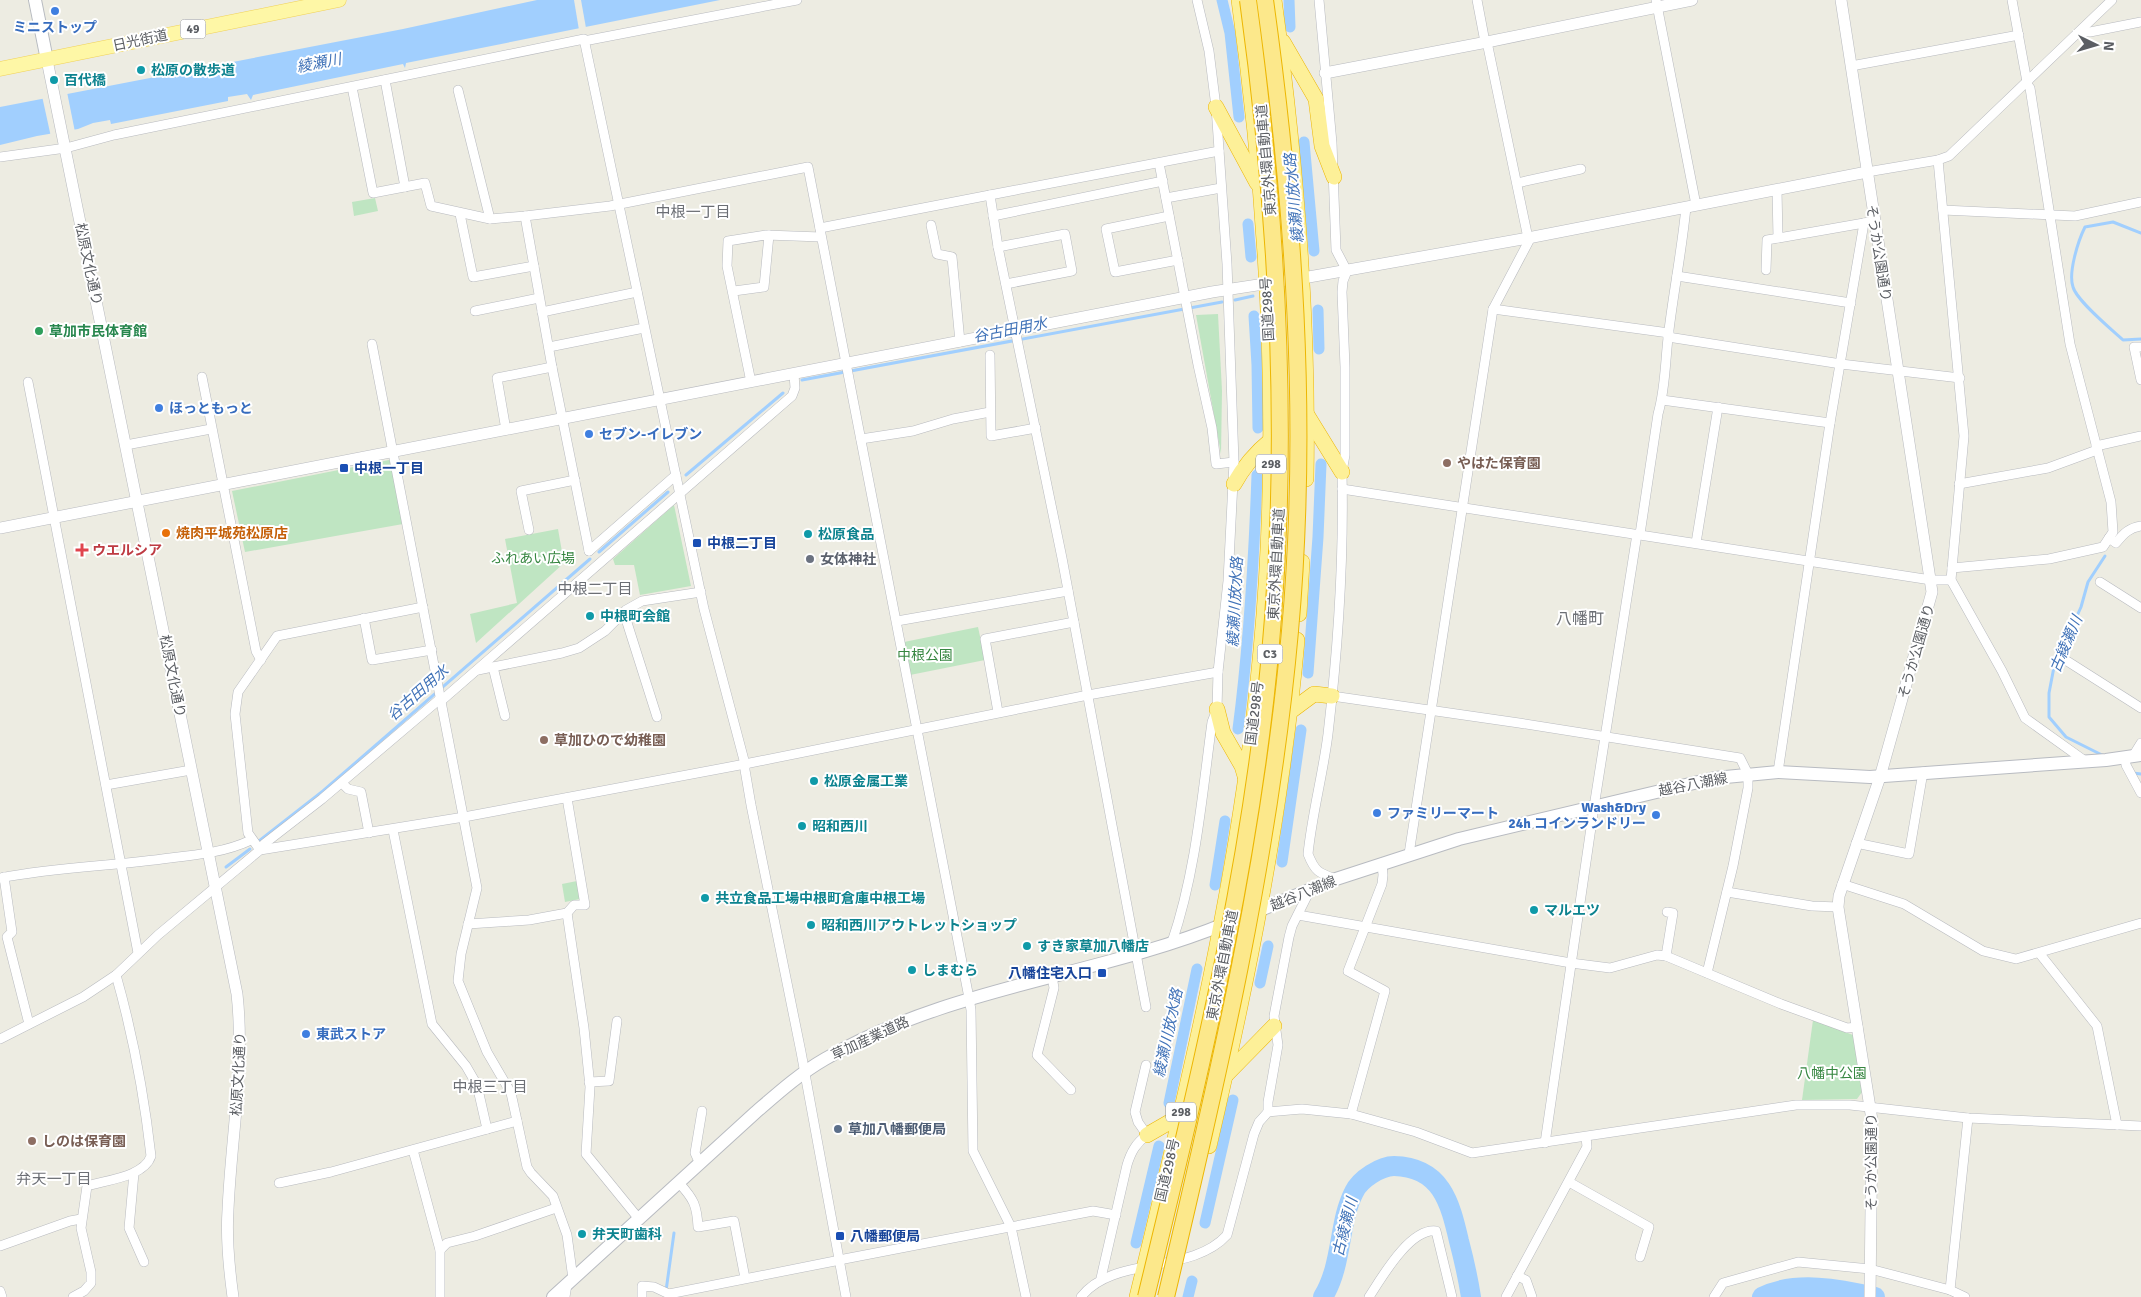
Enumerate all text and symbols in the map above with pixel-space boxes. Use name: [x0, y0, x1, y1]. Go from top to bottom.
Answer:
marker: ミニストップ: [49, 5, 61, 17]
place label: ミニストップ: [13, 19, 97, 36]
road number: 49: [180, 20, 206, 38]
north arrow: [2071, 20, 2121, 70]
street label: 日光街道: [111, 26, 169, 55]
text: N: [2100, 40, 2117, 52]
water label: 綾瀬川: [295, 49, 345, 76]
place label: 松原の散歩道: [151, 62, 235, 79]
marker: 松原の散歩道: [135, 64, 147, 76]
place label: 百代橋: [64, 72, 106, 89]
marker: 百代橋: [48, 74, 60, 86]
street label: 東京外環自動車道: [1253, 103, 1280, 216]
water label: 綾瀬川放水路: [1281, 150, 1307, 244]
district label: 中根一丁目: [655, 203, 731, 221]
street label: そうか公園通り: [1862, 203, 1895, 303]
street label: 松原文化通り: [71, 221, 106, 307]
street label: 国道298号: [1257, 276, 1278, 342]
water label: 谷古田用水: [971, 314, 1050, 346]
place label: 草加市民体育館: [49, 323, 147, 340]
marker: 草加市民体育館: [33, 325, 45, 337]
place label: ほっともっと: [169, 400, 253, 417]
marker: ほっともっと: [153, 402, 165, 414]
place label: セブン-イレブン: [599, 426, 702, 443]
marker: セブン-イレブン: [583, 428, 595, 440]
road number: 298: [1256, 454, 1286, 474]
place label: やはた保育園: [1457, 455, 1541, 472]
marker: やはた保育園: [1441, 457, 1453, 469]
place label: 中根一丁目: [354, 460, 424, 477]
marker: 中根一丁目: [338, 462, 350, 474]
street label: 東京外環自動車道: [1265, 508, 1288, 620]
place label: 焼肉平城苑松原店: [176, 525, 288, 542]
place label: 松原食品: [818, 526, 874, 543]
marker: 焼肉平城苑松原店: [160, 527, 172, 539]
marker: 松原食品: [802, 528, 814, 540]
place label: 中根二丁目: [707, 535, 777, 552]
marker: 中根二丁目: [691, 537, 703, 549]
place label: ウエルシア: [92, 542, 162, 559]
marker: ウエルシア: [76, 544, 88, 556]
park label: ふれあい広場: [491, 550, 575, 567]
place label: 女体神社: [820, 551, 876, 568]
marker: 女体神社: [804, 553, 816, 565]
water label: 綾瀬川放水路: [1224, 555, 1246, 647]
district label: 中根二丁目: [557, 580, 633, 598]
street label: そうか公園通り: [1895, 602, 1938, 701]
place label: 中根町会館: [600, 608, 670, 625]
district label: 八幡町: [1556, 609, 1604, 629]
marker: 中根町会館: [584, 610, 596, 622]
water label: 古綾瀬川: [2046, 611, 2087, 675]
street label: 松原文化通り: [156, 633, 189, 719]
road number: C3: [1258, 644, 1282, 664]
park label: 中根公園: [897, 647, 953, 664]
water label: 谷古田用水: [384, 660, 454, 724]
street label: 国道298号: [1242, 680, 1267, 746]
place label: 草加ひので幼稚園: [554, 732, 666, 749]
marker: 草加ひので幼稚園: [538, 734, 550, 746]
street label: 越谷八潮線: [1657, 769, 1729, 800]
place label: 松原金属工業: [824, 773, 908, 790]
marker: 松原金属工業: [808, 775, 820, 787]
place label: Wash&Dry 24h コインランドリー: [1508, 799, 1646, 832]
place label: ファミリーマート: [1387, 805, 1499, 822]
marker: ファミリーマート: [1371, 807, 1383, 819]
marker: Wash&Dry 24h コインランドリー: [1650, 809, 1662, 821]
place label: 昭和西川: [812, 818, 868, 835]
marker: 昭和西川: [796, 820, 808, 832]
street label: 越谷八潮線: [1268, 872, 1339, 914]
place label: 共立食品工場中根町倉庫中根工場: [715, 890, 925, 907]
marker: 共立食品工場中根町倉庫中根工場: [699, 892, 711, 904]
place label: マルエツ: [1544, 902, 1600, 919]
marker: マルエツ: [1528, 904, 1540, 916]
street label: 東京外環自動車道: [1203, 909, 1242, 1022]
place label: 昭和西川アウトレットショップ: [821, 917, 1017, 934]
marker: 昭和西川アウトレットショップ: [805, 919, 817, 931]
place label: すき家草加八幡店: [1037, 938, 1149, 955]
marker: すき家草加八幡店: [1021, 940, 1033, 952]
place label: しまむら: [922, 962, 978, 979]
marker: しまむら: [906, 964, 918, 976]
place label: 八幡住宅入口: [1008, 965, 1092, 982]
marker: 八幡住宅入口: [1096, 967, 1108, 979]
water label: 綾瀬川放水路: [1150, 985, 1187, 1079]
street label: 草加産業道路: [829, 1013, 912, 1064]
place label: 東武ストア: [316, 1026, 386, 1043]
marker: 東武ストア: [300, 1028, 312, 1040]
street label: 松原文化通り: [228, 1032, 249, 1116]
park label: 八幡中公園: [1797, 1065, 1867, 1082]
district label: 中根三丁目: [452, 1078, 528, 1096]
road number: 298: [1166, 1102, 1196, 1122]
street label: そうか公園通り: [1863, 1113, 1880, 1211]
place label: 草加八幡郵便局: [848, 1121, 946, 1138]
marker: 草加八幡郵便局: [832, 1123, 844, 1135]
place label: しのは保育園: [42, 1133, 126, 1150]
marker: しのは保育園: [26, 1135, 38, 1147]
street label: 国道298号: [1152, 1137, 1183, 1204]
district label: 弁天一丁目: [16, 1170, 92, 1188]
water label: 古綾瀬川: [1329, 1194, 1361, 1258]
place label: 弁天町歯科: [592, 1226, 662, 1243]
marker: 弁天町歯科: [576, 1228, 588, 1240]
place label: 八幡郵便局: [850, 1228, 920, 1245]
marker: 八幡郵便局: [834, 1230, 846, 1242]

